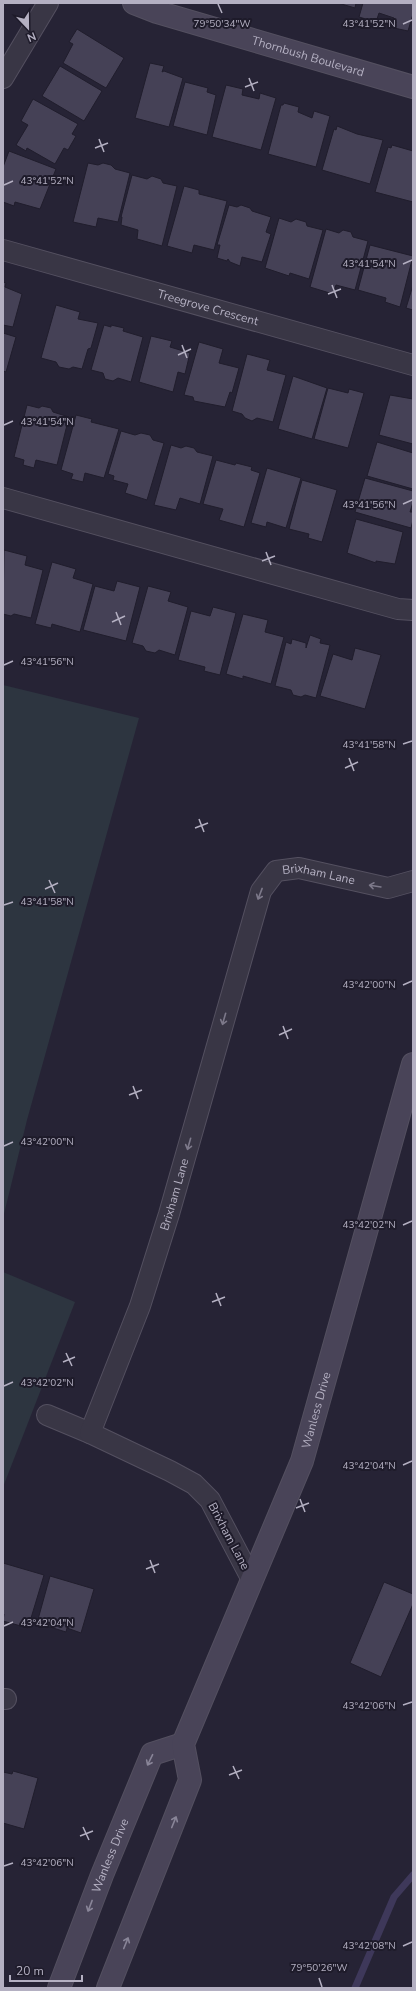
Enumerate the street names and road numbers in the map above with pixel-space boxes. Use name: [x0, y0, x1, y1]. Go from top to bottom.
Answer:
street label: Thornbush Boulevard: [250, 32, 366, 80]
street label: Treegrove Crescent: [156, 286, 261, 330]
street label: Brixham Lane: [281, 860, 357, 888]
street label: Brixham Lane: [156, 1157, 192, 1233]
street label: Wanless Drive: [298, 1370, 335, 1450]
street label: Brixham Lane: [205, 1500, 253, 1572]
street label: Wanless Drive: [88, 1816, 132, 1895]

